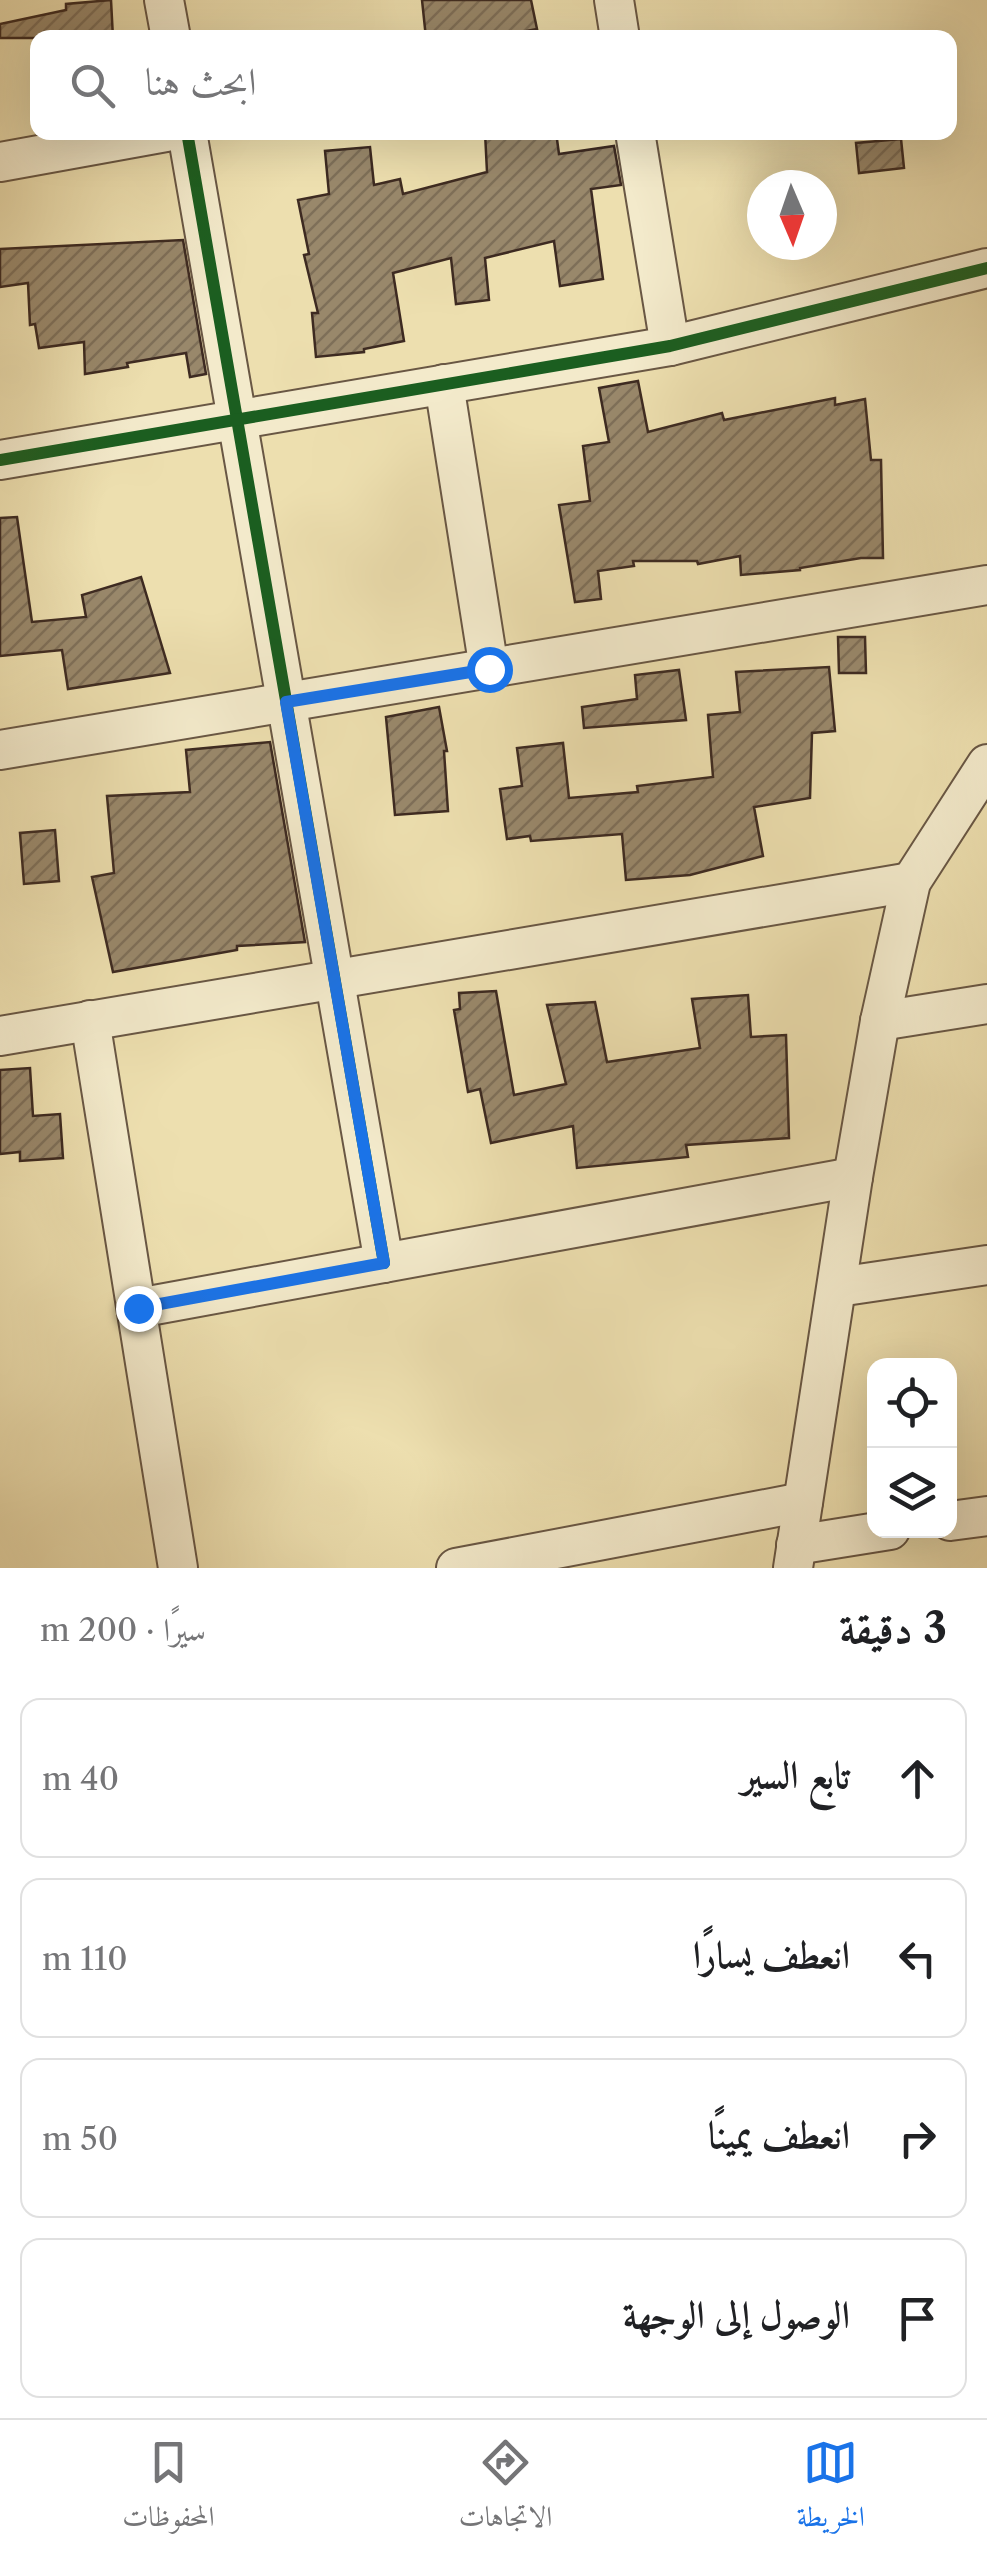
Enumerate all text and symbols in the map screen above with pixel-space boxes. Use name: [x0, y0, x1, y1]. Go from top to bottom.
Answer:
search box: [30, 30, 957, 140]
icon: search: [65, 58, 120, 113]
text: ابحث هنا: [145, 58, 256, 105]
north arrow: [747, 170, 837, 260]
route start: [467, 647, 513, 693]
route end: [116, 1286, 162, 1332]
map controls: [867, 1358, 957, 1538]
button: locate: [867, 1358, 957, 1448]
button: layers: [867, 1448, 957, 1538]
text: 3 دقيقة: [839, 1602, 947, 1654]
text: سيرًا · 200 m: [40, 1610, 206, 1649]
text: تابع السير: [741, 1751, 850, 1798]
icon: ahead: [890, 1751, 945, 1806]
text: 40 m: [42, 1759, 119, 1798]
text: انعطف يسارًا: [693, 1931, 850, 1978]
icon: left: [890, 1931, 945, 1986]
text: 110 m: [42, 1939, 128, 1978]
text: انعطف يمينًا: [708, 2111, 850, 2158]
icon: right: [890, 2111, 945, 2166]
text: 50 m: [42, 2119, 118, 2158]
text: الوصول إلى الوجهة: [623, 2291, 850, 2338]
icon: arrive: [890, 2291, 945, 2346]
tab: المحفوظات: [122, 2435, 214, 2544]
tab: الاتجاهات: [459, 2435, 552, 2544]
tab: الخريطة: [797, 2435, 865, 2544]

